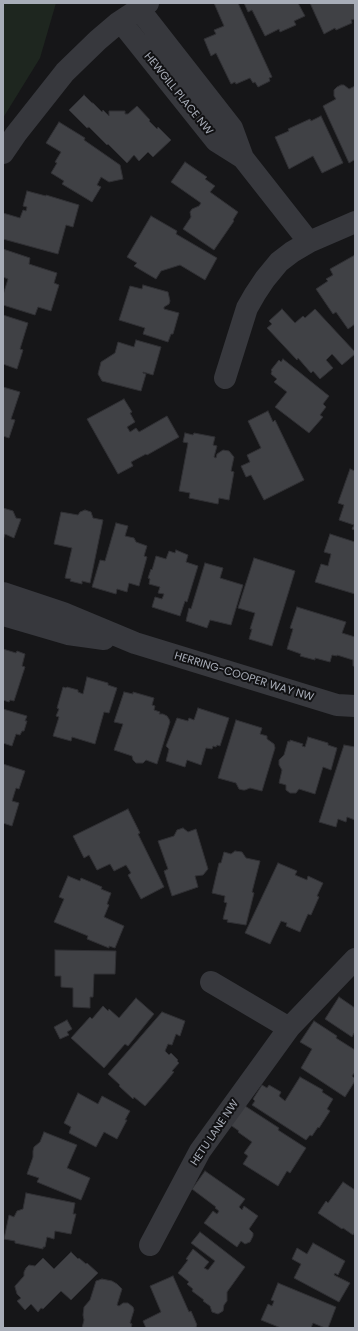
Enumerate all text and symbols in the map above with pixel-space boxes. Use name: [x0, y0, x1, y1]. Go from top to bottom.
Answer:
street label: HEWGILL PLACE NW: [141, 50, 215, 138]
street label: HERRING-COOPER WAY NW: [173, 649, 315, 705]
street label: HETU LANE NW: [188, 1098, 242, 1168]

